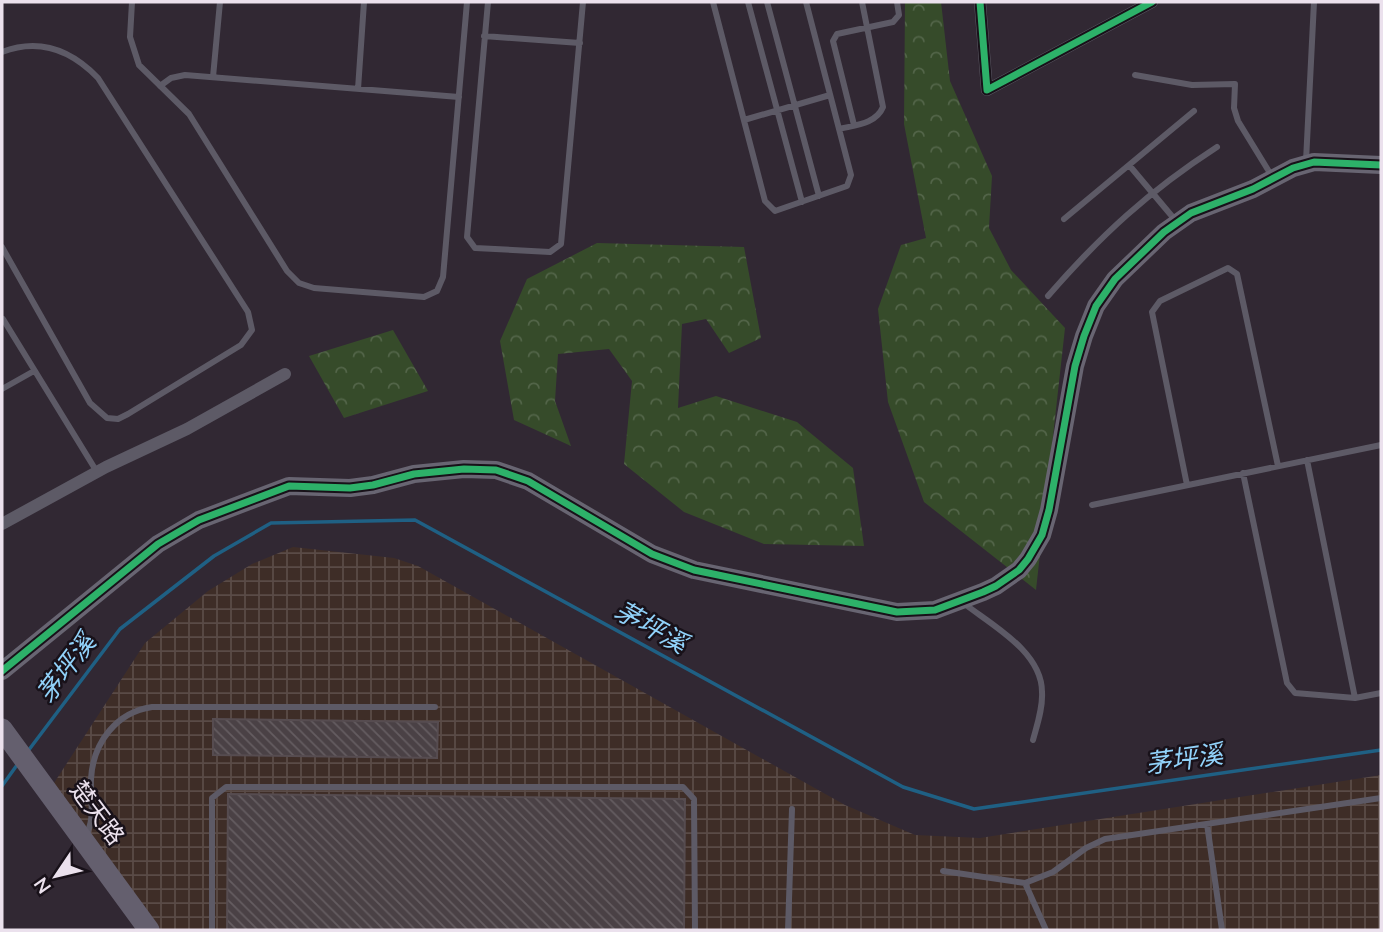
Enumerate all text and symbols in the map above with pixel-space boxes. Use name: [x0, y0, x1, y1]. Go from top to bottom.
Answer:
water label: 茅坪溪: [608, 593, 696, 663]
water label: 茅坪溪: [29, 624, 106, 710]
water label: 茅坪溪: [1143, 736, 1228, 782]
street label: 楚天路: [63, 775, 131, 851]
north arrow: [21, 841, 91, 911]
text: N: [28, 872, 58, 898]

